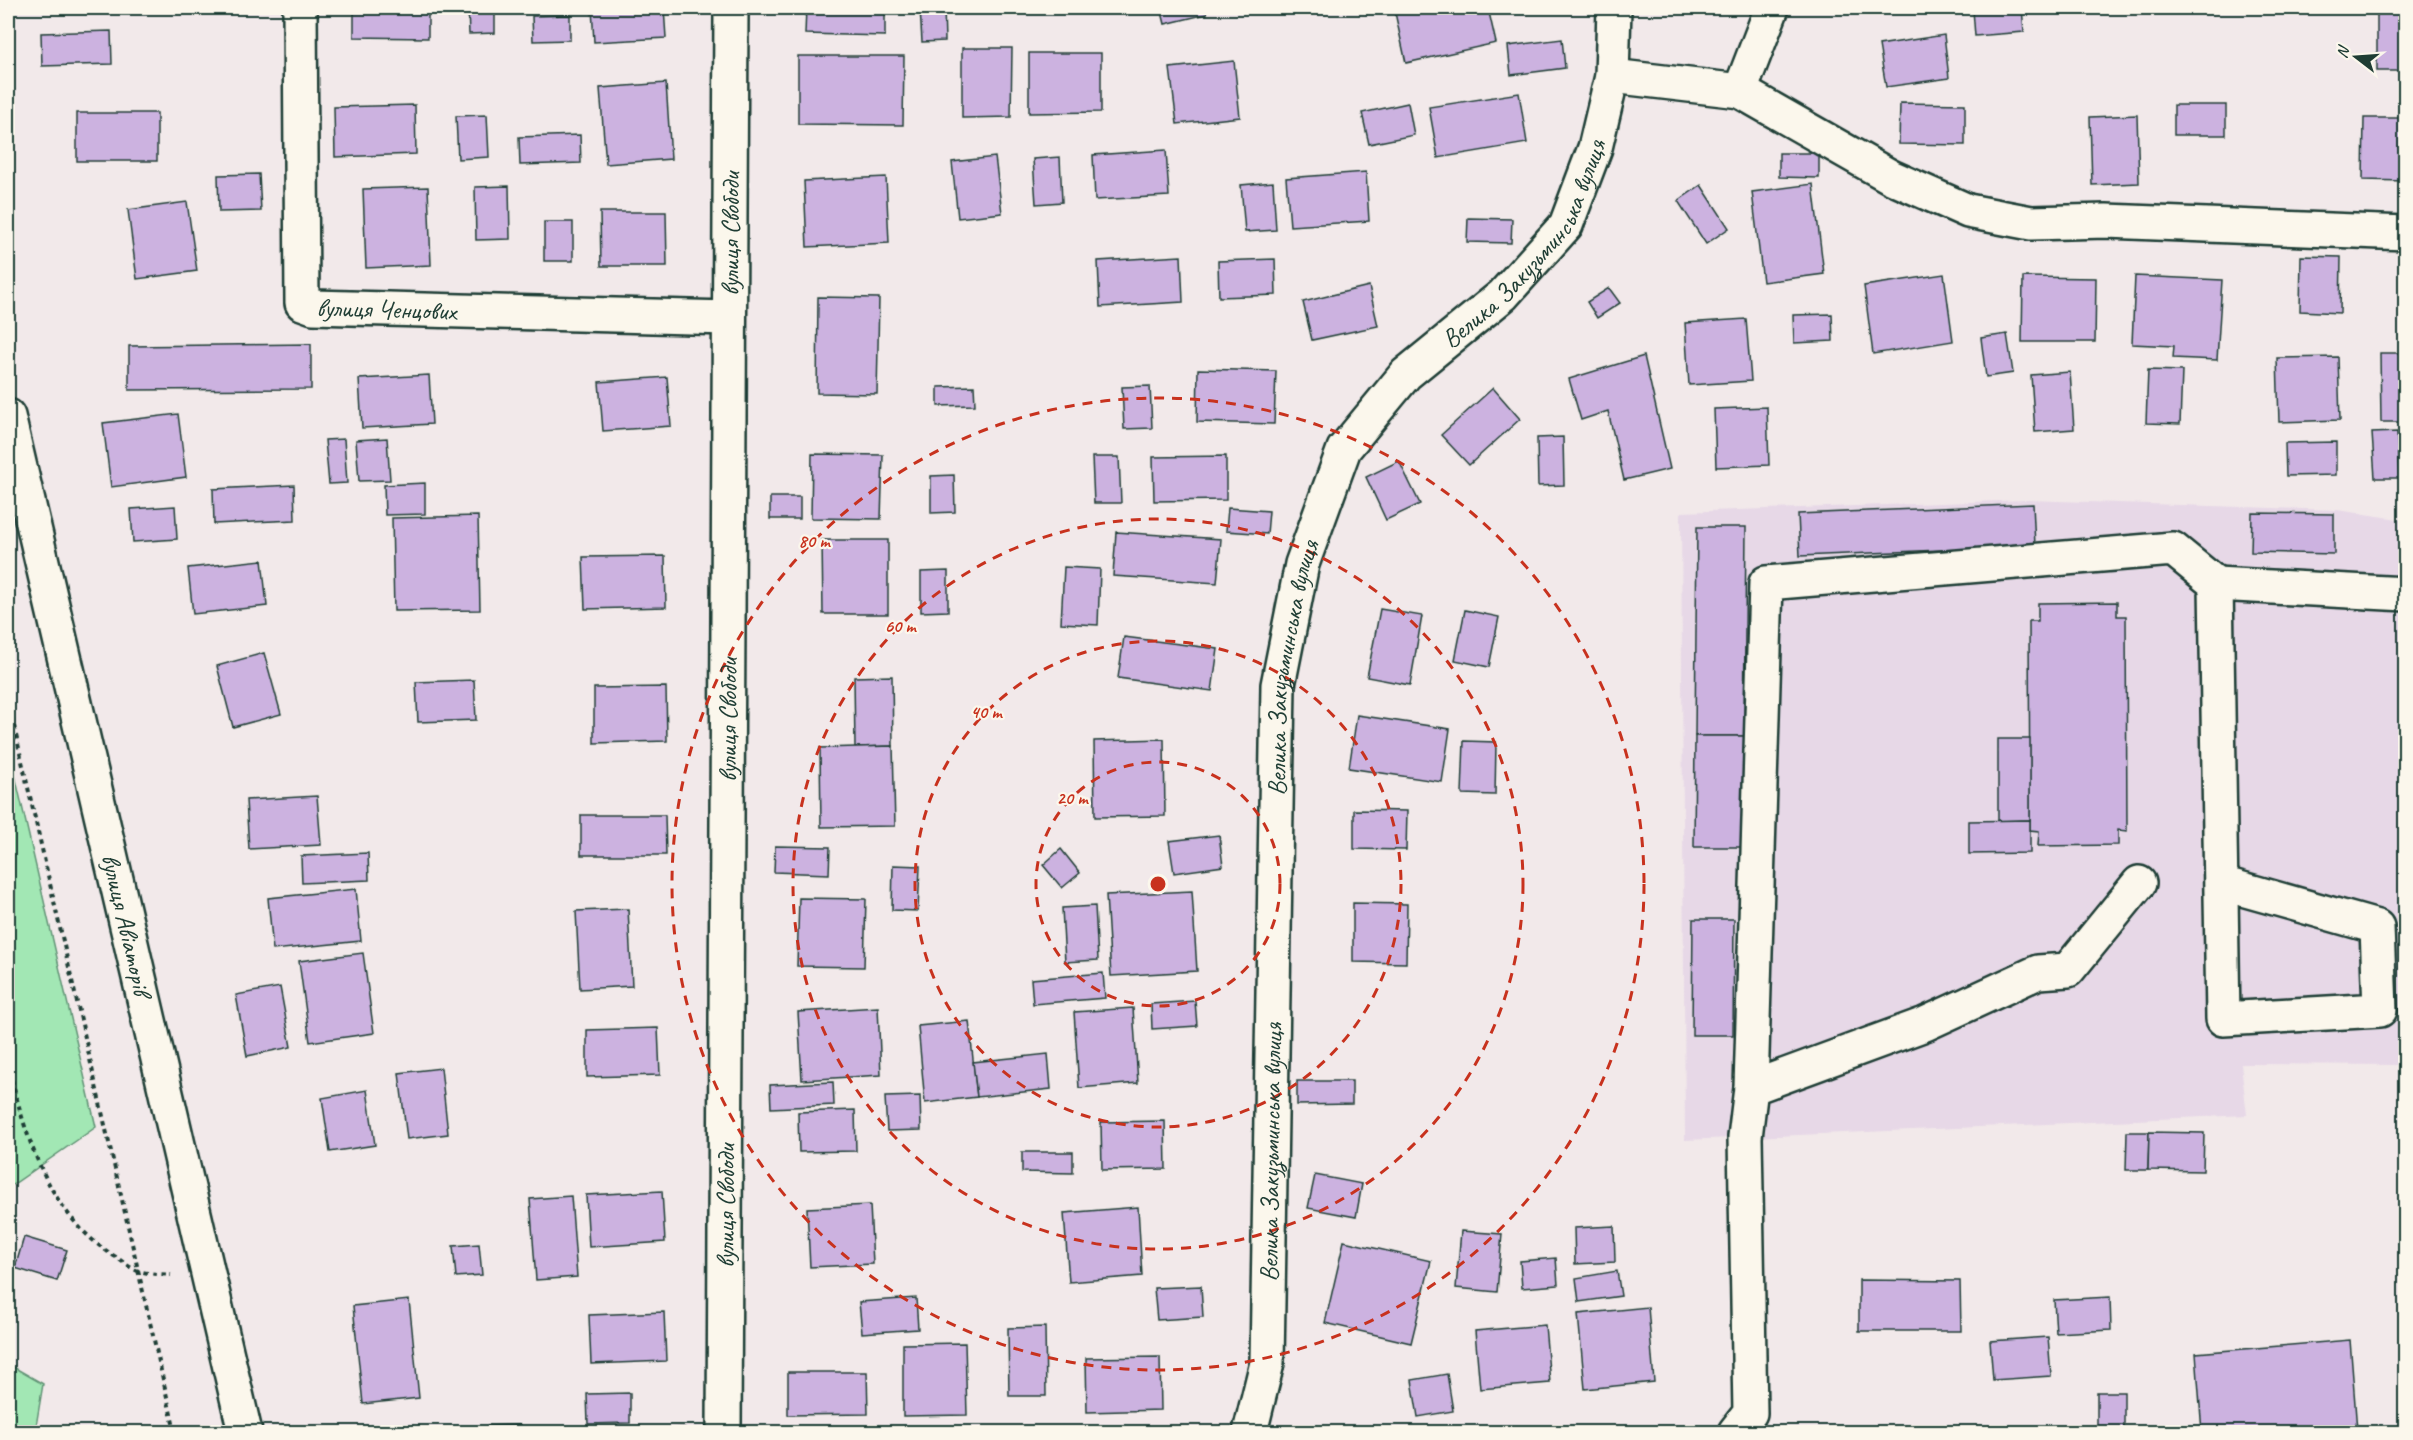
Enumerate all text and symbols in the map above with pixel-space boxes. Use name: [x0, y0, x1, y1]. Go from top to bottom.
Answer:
north arrow: [2326, 27, 2386, 87]
text: N: [2332, 42, 2355, 61]
street label: Велика Закузьминська вулиця: [1435, 135, 1613, 355]
street label: вулиця Свободи: [713, 169, 747, 296]
street label: вулиця Ченцових: [316, 291, 459, 327]
text: 80 m: [799, 530, 831, 552]
street label: Велика Закузьминська вулиця: [1260, 533, 1327, 796]
text: 60 m: [884, 615, 917, 637]
street label: вулиця Свободи: [711, 655, 744, 782]
text: 40 m: [971, 701, 1003, 723]
text: 20 m: [1057, 787, 1089, 809]
street label: вулиця Авіаторів: [94, 850, 160, 1004]
centre of rings: [1148, 874, 1168, 894]
street label: Велика Закузьминська вулиця: [1252, 1021, 1289, 1282]
street label: вулиця Свободи: [708, 1141, 742, 1268]

